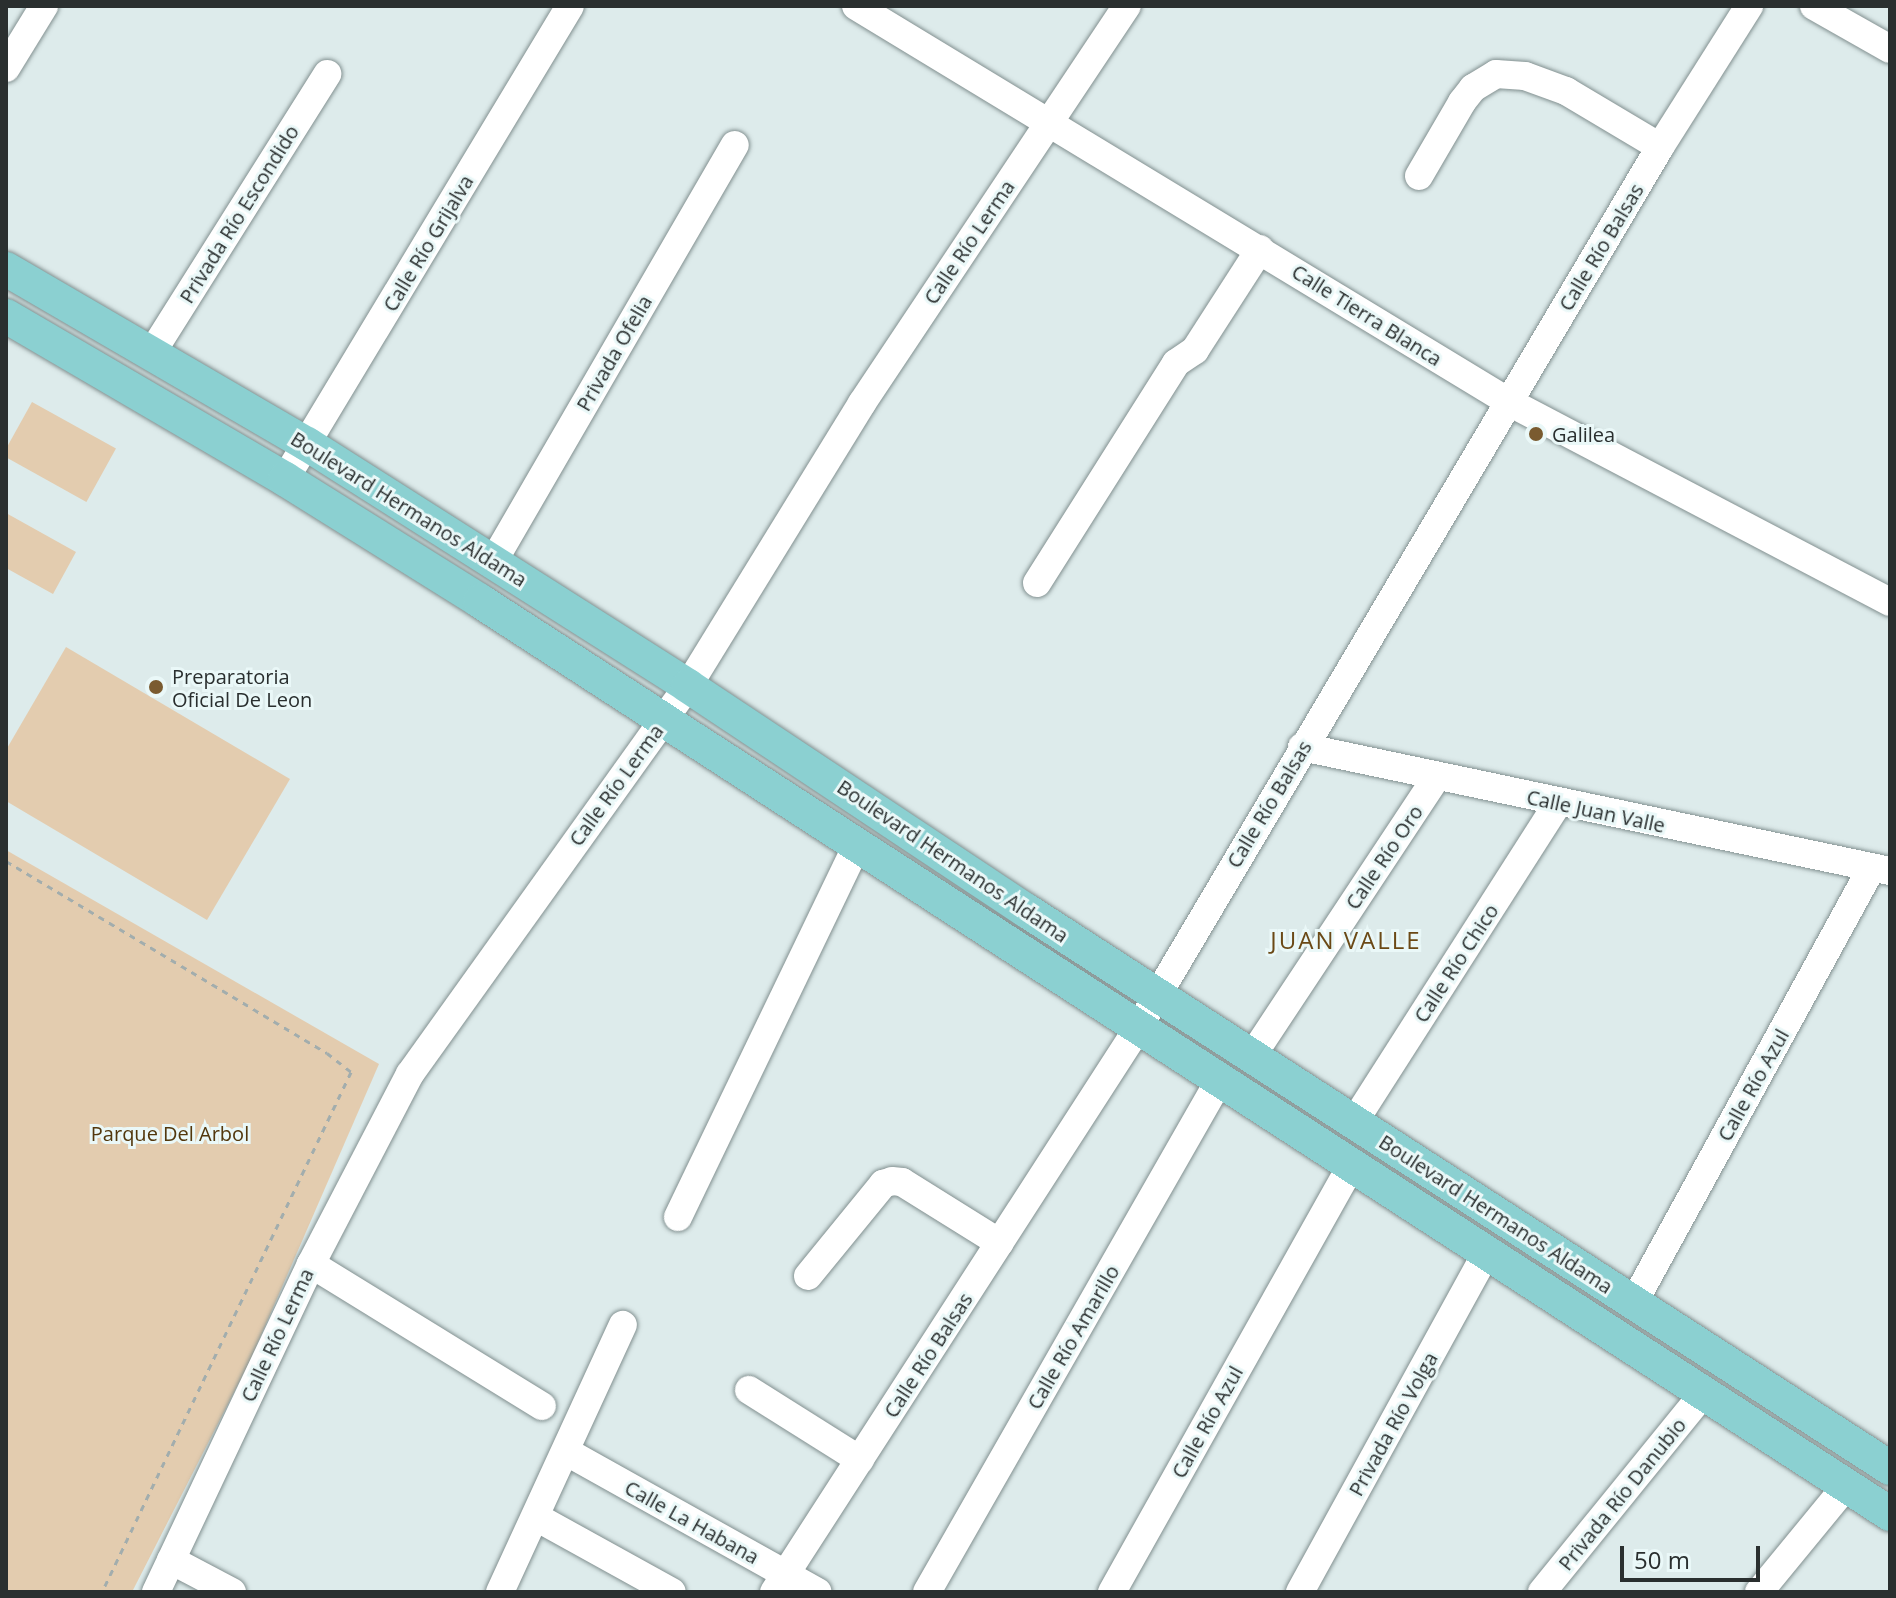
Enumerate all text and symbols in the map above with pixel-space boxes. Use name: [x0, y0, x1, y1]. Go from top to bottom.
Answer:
street label: Privada Río Escondido: [174, 120, 304, 308]
street label: Calle Río Grijalva: [378, 170, 478, 316]
street label: Calle Río Lerma: [919, 175, 1019, 309]
street label: Calle Río Balsas: [1554, 179, 1648, 315]
street label: Calle Tierra Blanca: [1288, 259, 1446, 371]
street label: Privada Ofelia: [571, 291, 657, 415]
place label: Galilea: [1552, 422, 1615, 446]
marker: Galilea: [1527, 425, 1545, 443]
street label: Boulevard Hermanos Aldama: [287, 426, 531, 592]
place label: Preparatoria Oficial De Leon: [172, 664, 312, 711]
marker: Preparatoria Oficial De Leon: [147, 678, 165, 696]
street label: Calle Río Lerma: [564, 720, 668, 850]
street label: Calle Río Balsas: [1222, 736, 1316, 872]
street label: Boulevard Hermanos Aldama: [833, 775, 1073, 947]
street label: Calle Juan Valle: [1525, 785, 1667, 837]
street label: Calle Río Oro: [1340, 800, 1428, 914]
street label: Calle Río Chico: [1409, 899, 1503, 1027]
district label: JUAN VALLE: [1270, 926, 1422, 954]
street label: Calle Río Azul: [1712, 1025, 1794, 1145]
park label: Parque Del Arbol: [91, 1121, 249, 1145]
street label: Boulevard Hermanos Aldama: [1375, 1129, 1617, 1299]
street label: Calle Río Amarillo: [1022, 1261, 1124, 1413]
street label: Calle Río Lerma: [236, 1265, 318, 1405]
street label: Calle Río Balsas: [879, 1288, 977, 1422]
street label: Privada Río Volga: [1344, 1348, 1442, 1500]
street label: Calle Río Azul: [1166, 1362, 1248, 1482]
street label: Privada Río Danubio: [1553, 1413, 1691, 1575]
street label: Calle La Habana: [621, 1475, 763, 1569]
scale bar: [1624, 1530, 1764, 1580]
text: 50 m: [1634, 1543, 1690, 1576]

